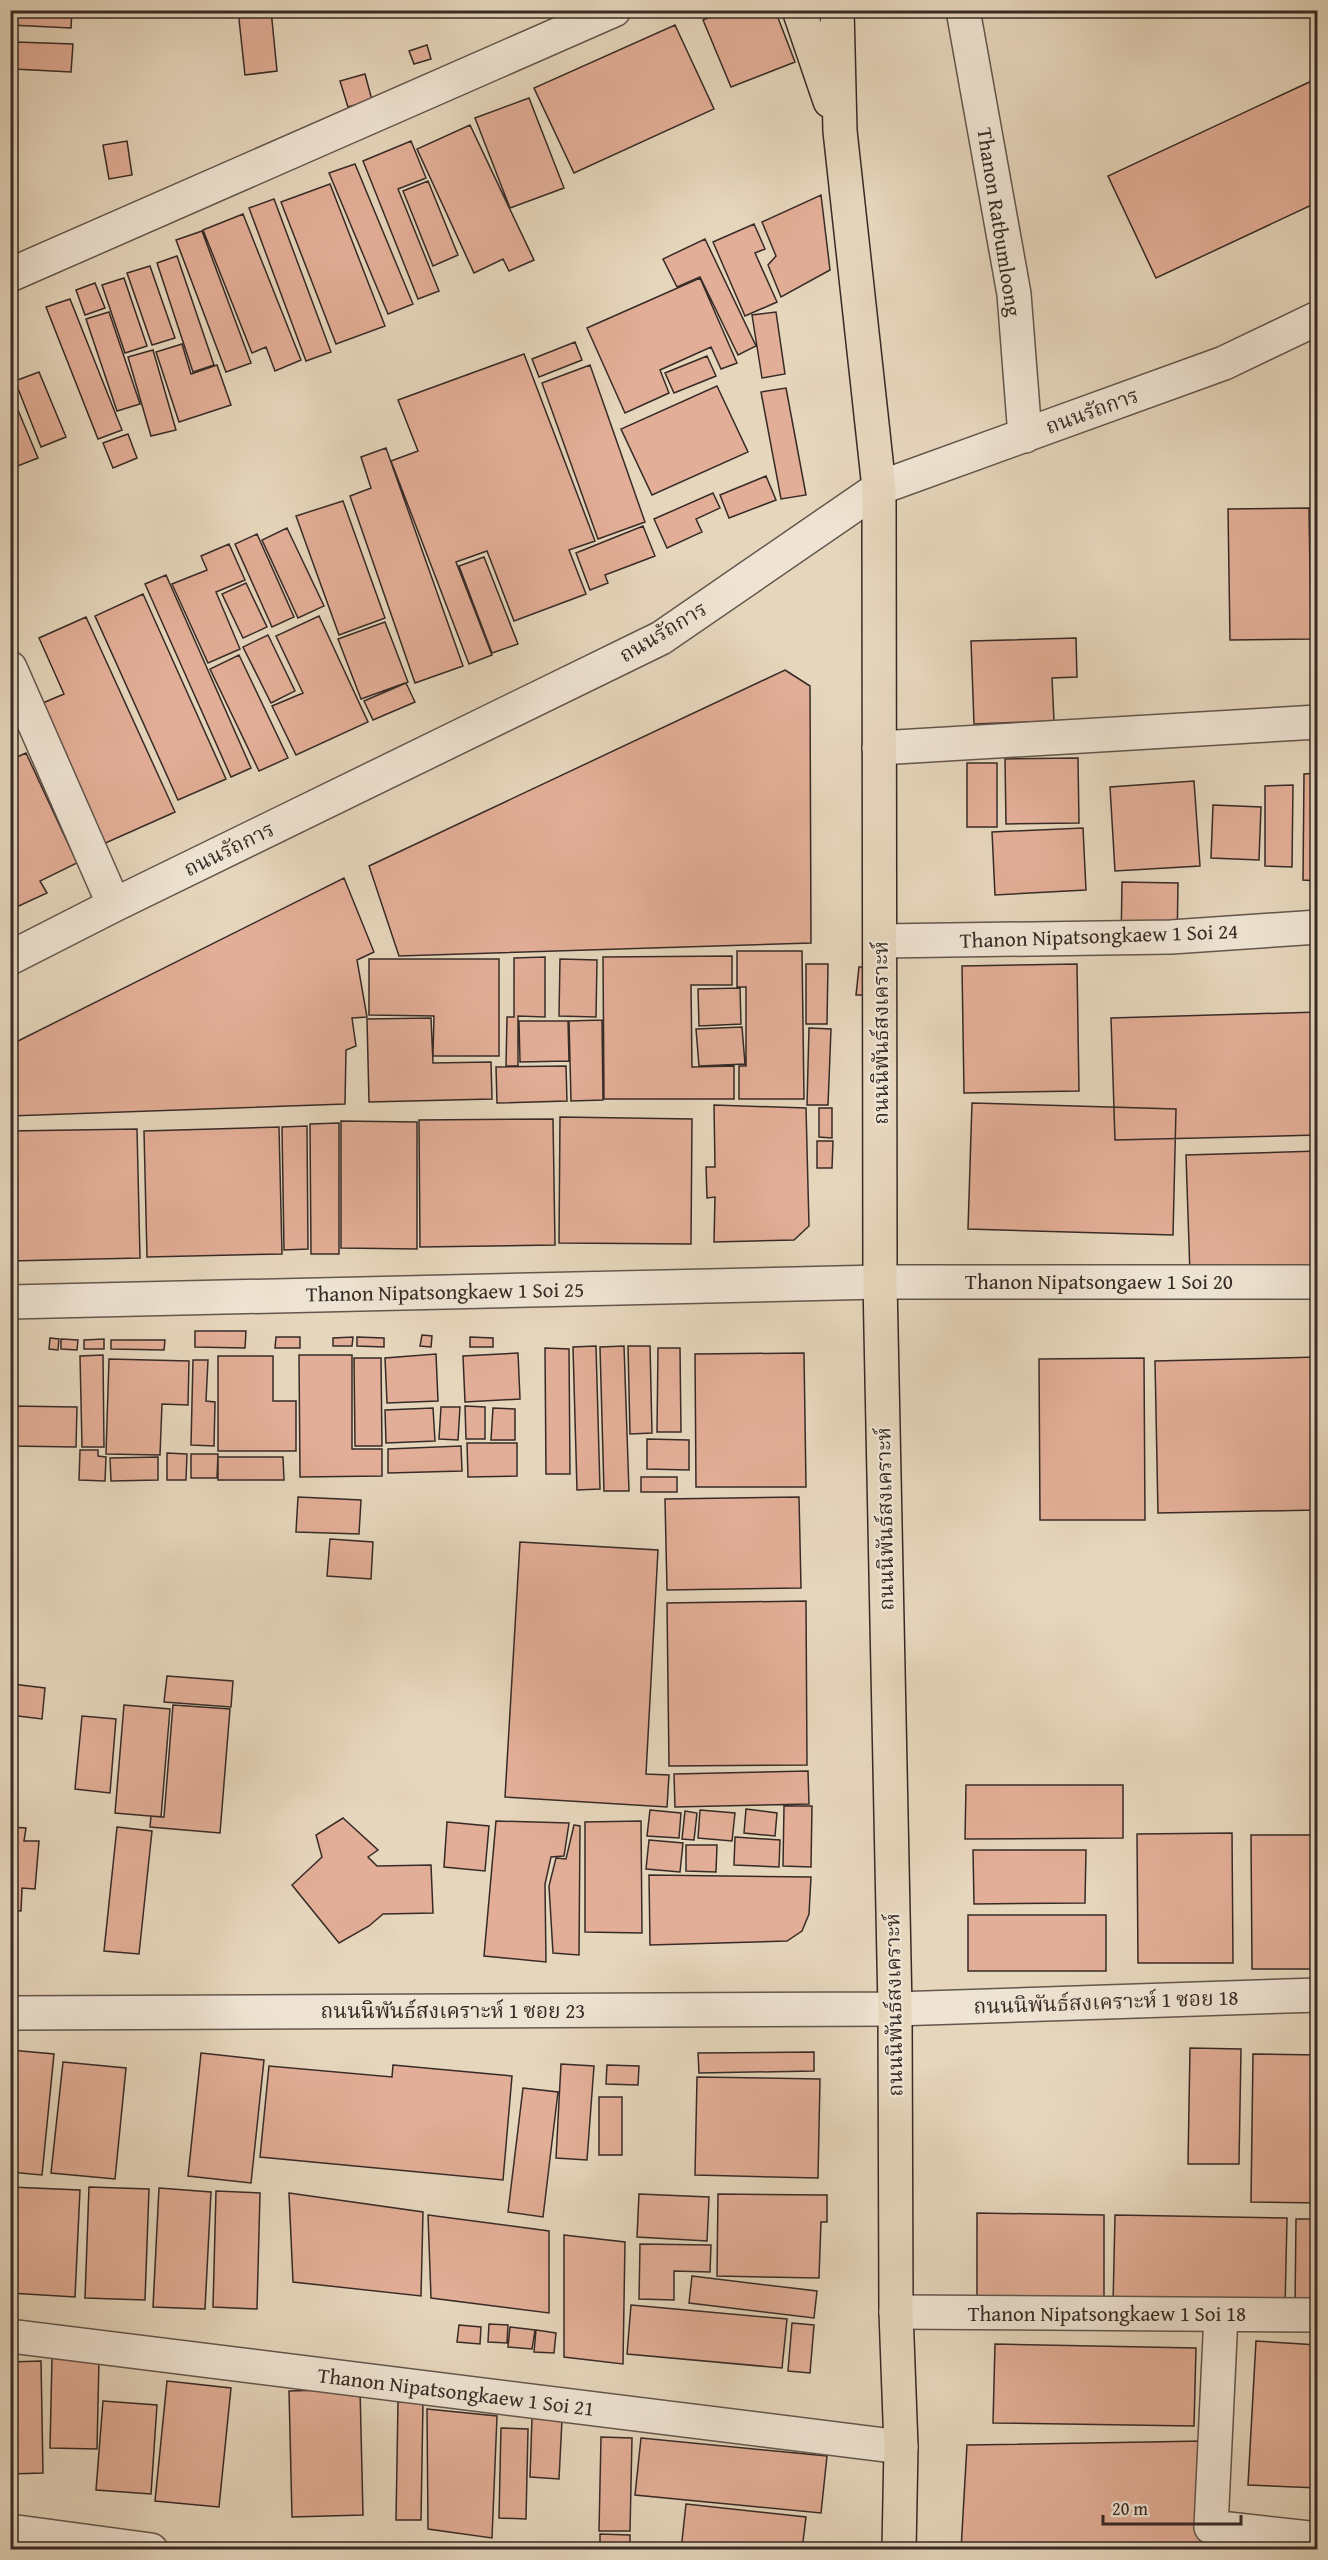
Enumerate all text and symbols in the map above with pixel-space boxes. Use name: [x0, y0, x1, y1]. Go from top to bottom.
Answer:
street label: Thanon Ratbumloong: [969, 125, 1030, 319]
street label: ถนนรัถการ: [1041, 379, 1143, 442]
street label: ถนนรัถการ: [613, 593, 712, 670]
street label: ถนนรัถการ: [178, 813, 279, 884]
street label: Thanon Nipatsongkaew 1 Soi 24: [959, 915, 1239, 956]
street label: ถนนนิพันธ์สงเคราะห์: [865, 941, 896, 1125]
street label: Thanon Nipatsongaew 1 Soi 20: [965, 1266, 1233, 1297]
street label: Thanon Nipatsongkaew 1 Soi 25: [306, 1274, 584, 1309]
street label: ถนนนิพันธ์สงเคราะห์: [867, 1427, 902, 1611]
street label: ถนนนิพันธ์สงเคราะห์: [876, 1913, 911, 2097]
street label: ถนนนิพันธ์สงเคราะห์ 1 ซอย 18: [973, 1981, 1239, 2022]
street label: ถนนนิพันธ์สงเคราะห์ 1 ซอย 23: [321, 1995, 585, 2026]
street label: Thanon Nipatsongkaew 1 Soi 18: [968, 2298, 1246, 2329]
street label: Thanon Nipatsongkaew 1 Soi 21: [316, 2359, 596, 2424]
scale bar: [1103, 2488, 1241, 2526]
text: 20 m: [1112, 2495, 1148, 2522]

